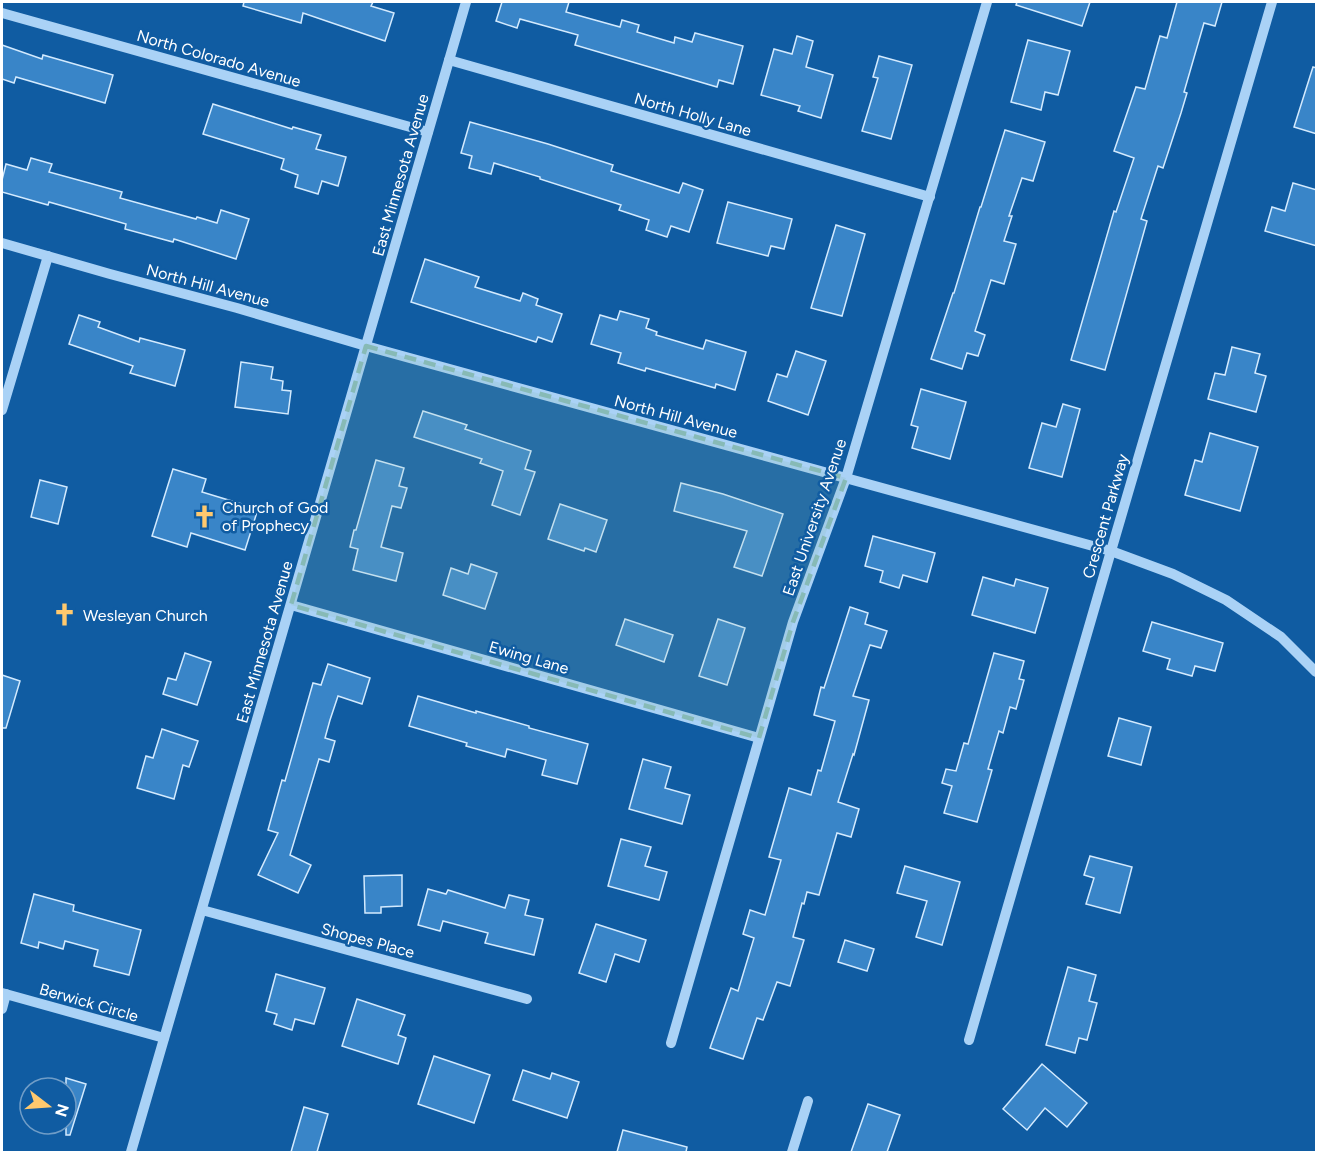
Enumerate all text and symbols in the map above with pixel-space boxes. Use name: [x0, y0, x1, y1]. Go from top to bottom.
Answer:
street label: North Colorado Avenue: [135, 26, 303, 91]
street label: North Holly Lane: [632, 89, 754, 140]
street label: East Minnesota Avenue: [368, 92, 433, 258]
street label: North Hill Avenue: [144, 260, 272, 311]
street label: North Hill Avenue: [612, 391, 740, 442]
street label: East University Avenue: [779, 436, 850, 598]
street label: Crescent Parkway: [1079, 451, 1133, 581]
place label: Church of God of Prophecy: [222, 498, 328, 535]
church icon: Church of God of Prophecy: [191, 503, 217, 529]
street label: East Minnesota Avenue: [232, 559, 297, 725]
church icon: Wesleyan Church: [52, 602, 78, 628]
place label: Wesleyan Church: [83, 606, 208, 625]
street label: Ewing Lane: [487, 637, 571, 678]
street label: Shopes Place: [319, 919, 417, 962]
street label: Berwick Circle: [37, 979, 141, 1026]
north arrow: [18, 1076, 78, 1136]
text: N: [51, 1102, 73, 1119]

